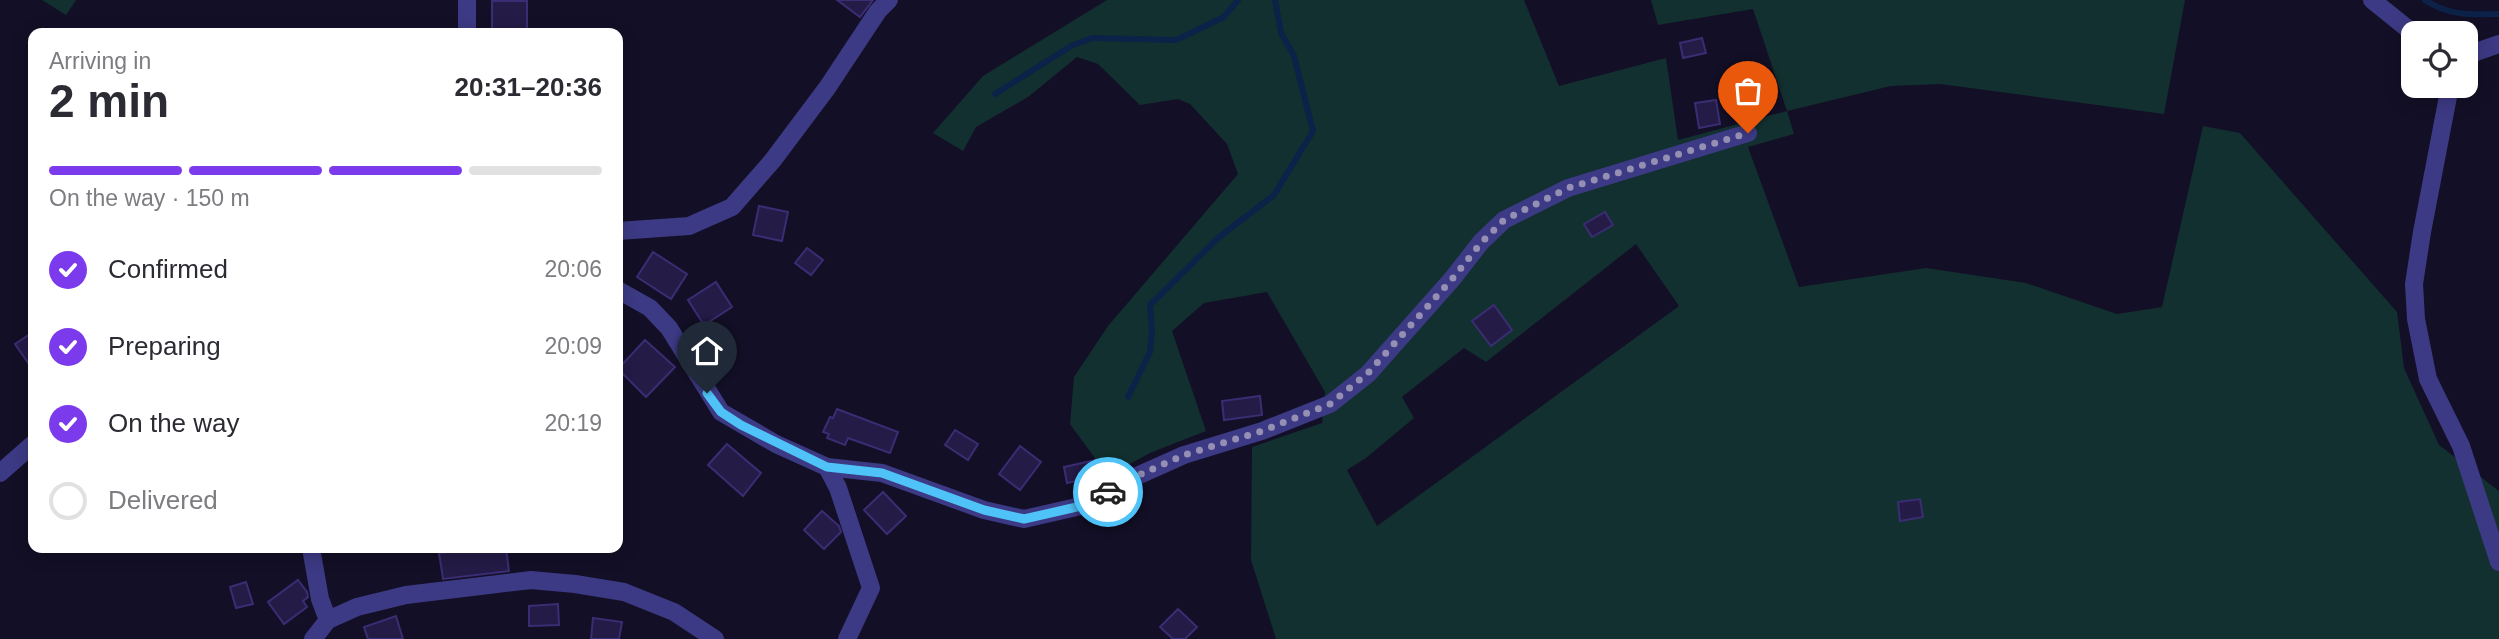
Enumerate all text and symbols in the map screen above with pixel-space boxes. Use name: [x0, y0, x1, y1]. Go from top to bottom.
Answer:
map controls: [2401, 21, 2478, 98]
button: locate: [2401, 21, 2478, 98]
text: Arriving in: [49, 48, 151, 74]
pin: [1718, 61, 1778, 133]
text: 20:31–20:36: [455, 72, 602, 102]
icon: bag: [1729, 72, 1767, 110]
text: 2 min: [49, 75, 169, 127]
text: On the way · 150 m: [49, 185, 250, 211]
icon: check: [49, 251, 87, 289]
text: Confirmed: [108, 254, 228, 284]
text: 20:06: [544, 256, 602, 282]
pin: [677, 321, 737, 393]
icon: check: [49, 328, 87, 366]
text: Preparing: [108, 331, 221, 361]
icon: home: [688, 332, 726, 370]
text: 20:09: [544, 333, 602, 359]
icon: check: [49, 405, 87, 443]
text: On the way: [108, 408, 240, 438]
text: 20:19: [544, 410, 602, 436]
courier: [1073, 457, 1143, 527]
icon: car: [1089, 473, 1127, 511]
text: Delivered: [108, 485, 218, 515]

